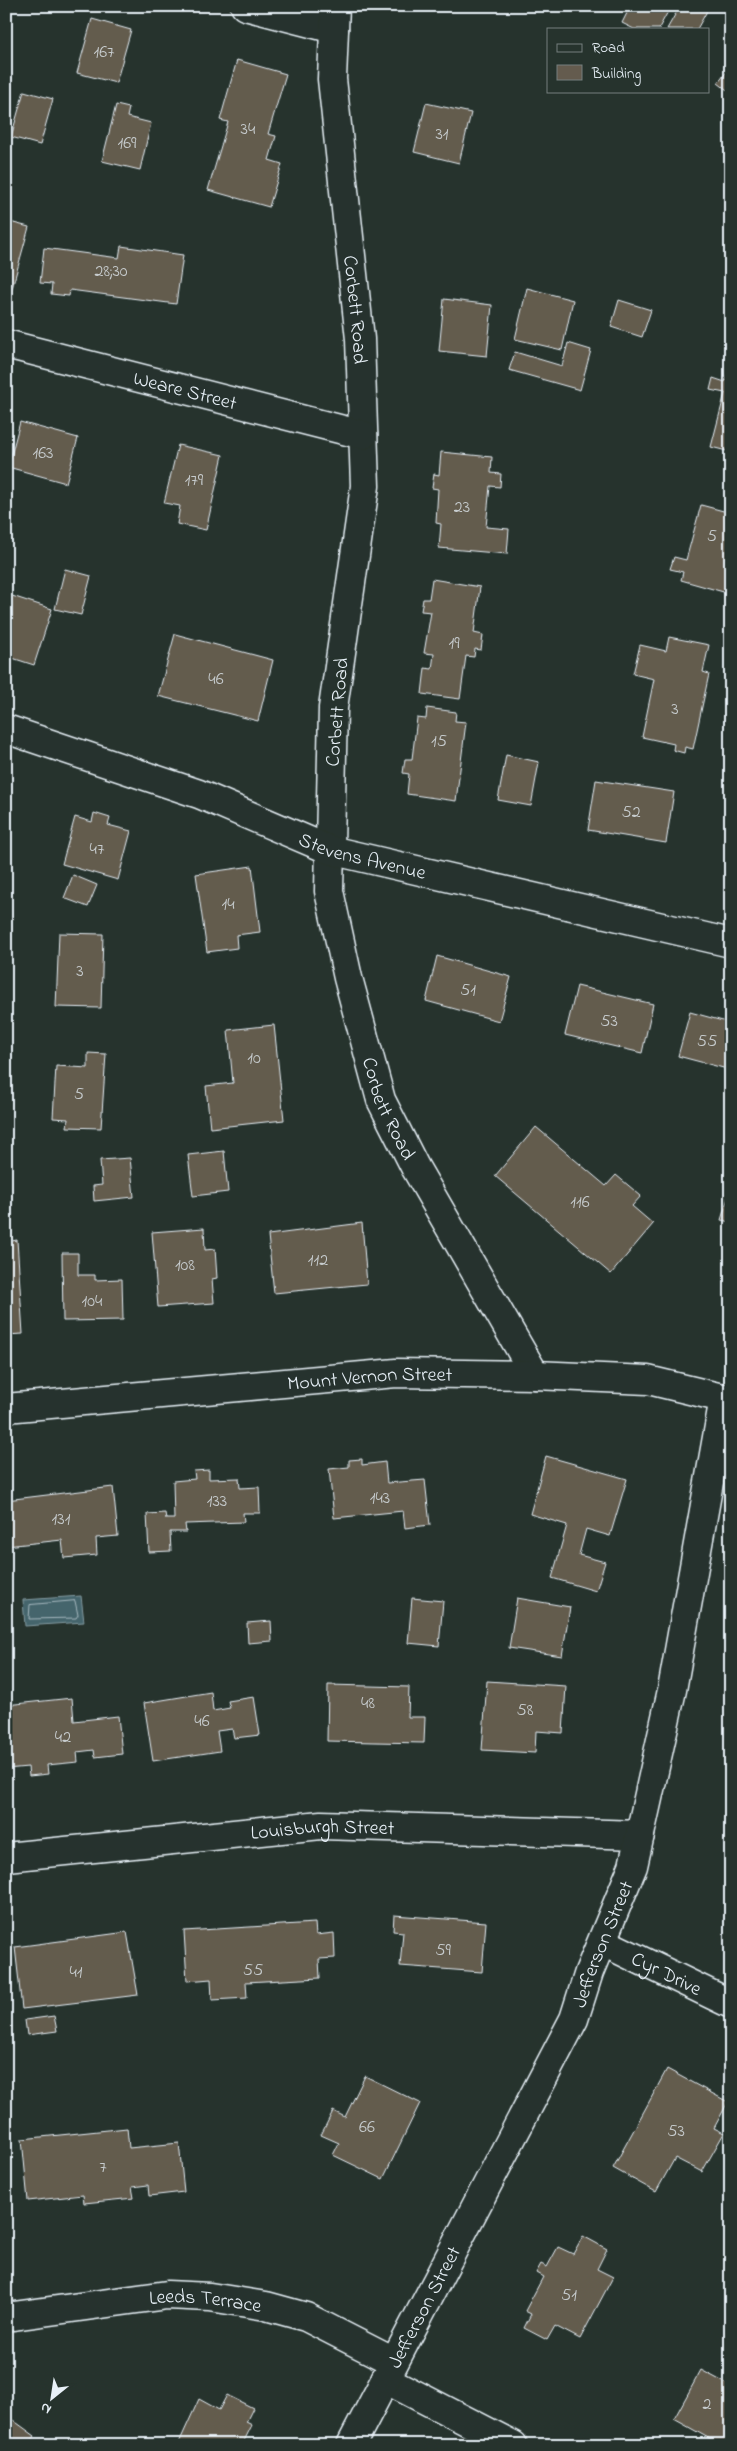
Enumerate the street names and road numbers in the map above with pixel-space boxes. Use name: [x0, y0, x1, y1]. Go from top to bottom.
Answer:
street label: Corbett Road: [334, 254, 373, 365]
street label: Weare Street: [130, 365, 240, 419]
street label: Corbett Road: [319, 657, 358, 768]
street label: Stevens Avenue: [293, 826, 428, 889]
street label: Corbett Road: [353, 1054, 421, 1166]
street label: Mount Vernon Street: [286, 1361, 453, 1400]
street label: Louisburgh Street: [249, 1813, 395, 1849]
street label: Jefferson Street: [567, 1877, 642, 2012]
street label: Cyr Drive: [626, 1946, 706, 2005]
street label: Jefferson Street: [382, 2242, 470, 2374]
street label: Leeds Terrace: [147, 2283, 263, 2322]

